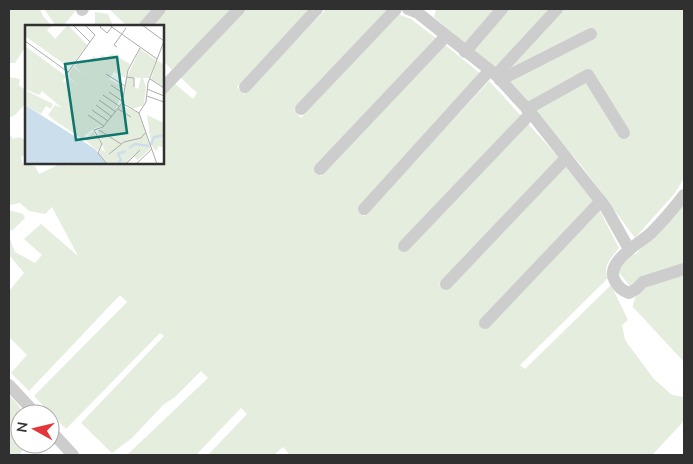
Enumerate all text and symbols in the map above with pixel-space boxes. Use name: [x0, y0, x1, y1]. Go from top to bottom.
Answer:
inset map: [25, 25, 164, 164]
north arrow: [10, 404, 60, 454]
text: N: [12, 421, 33, 434]

